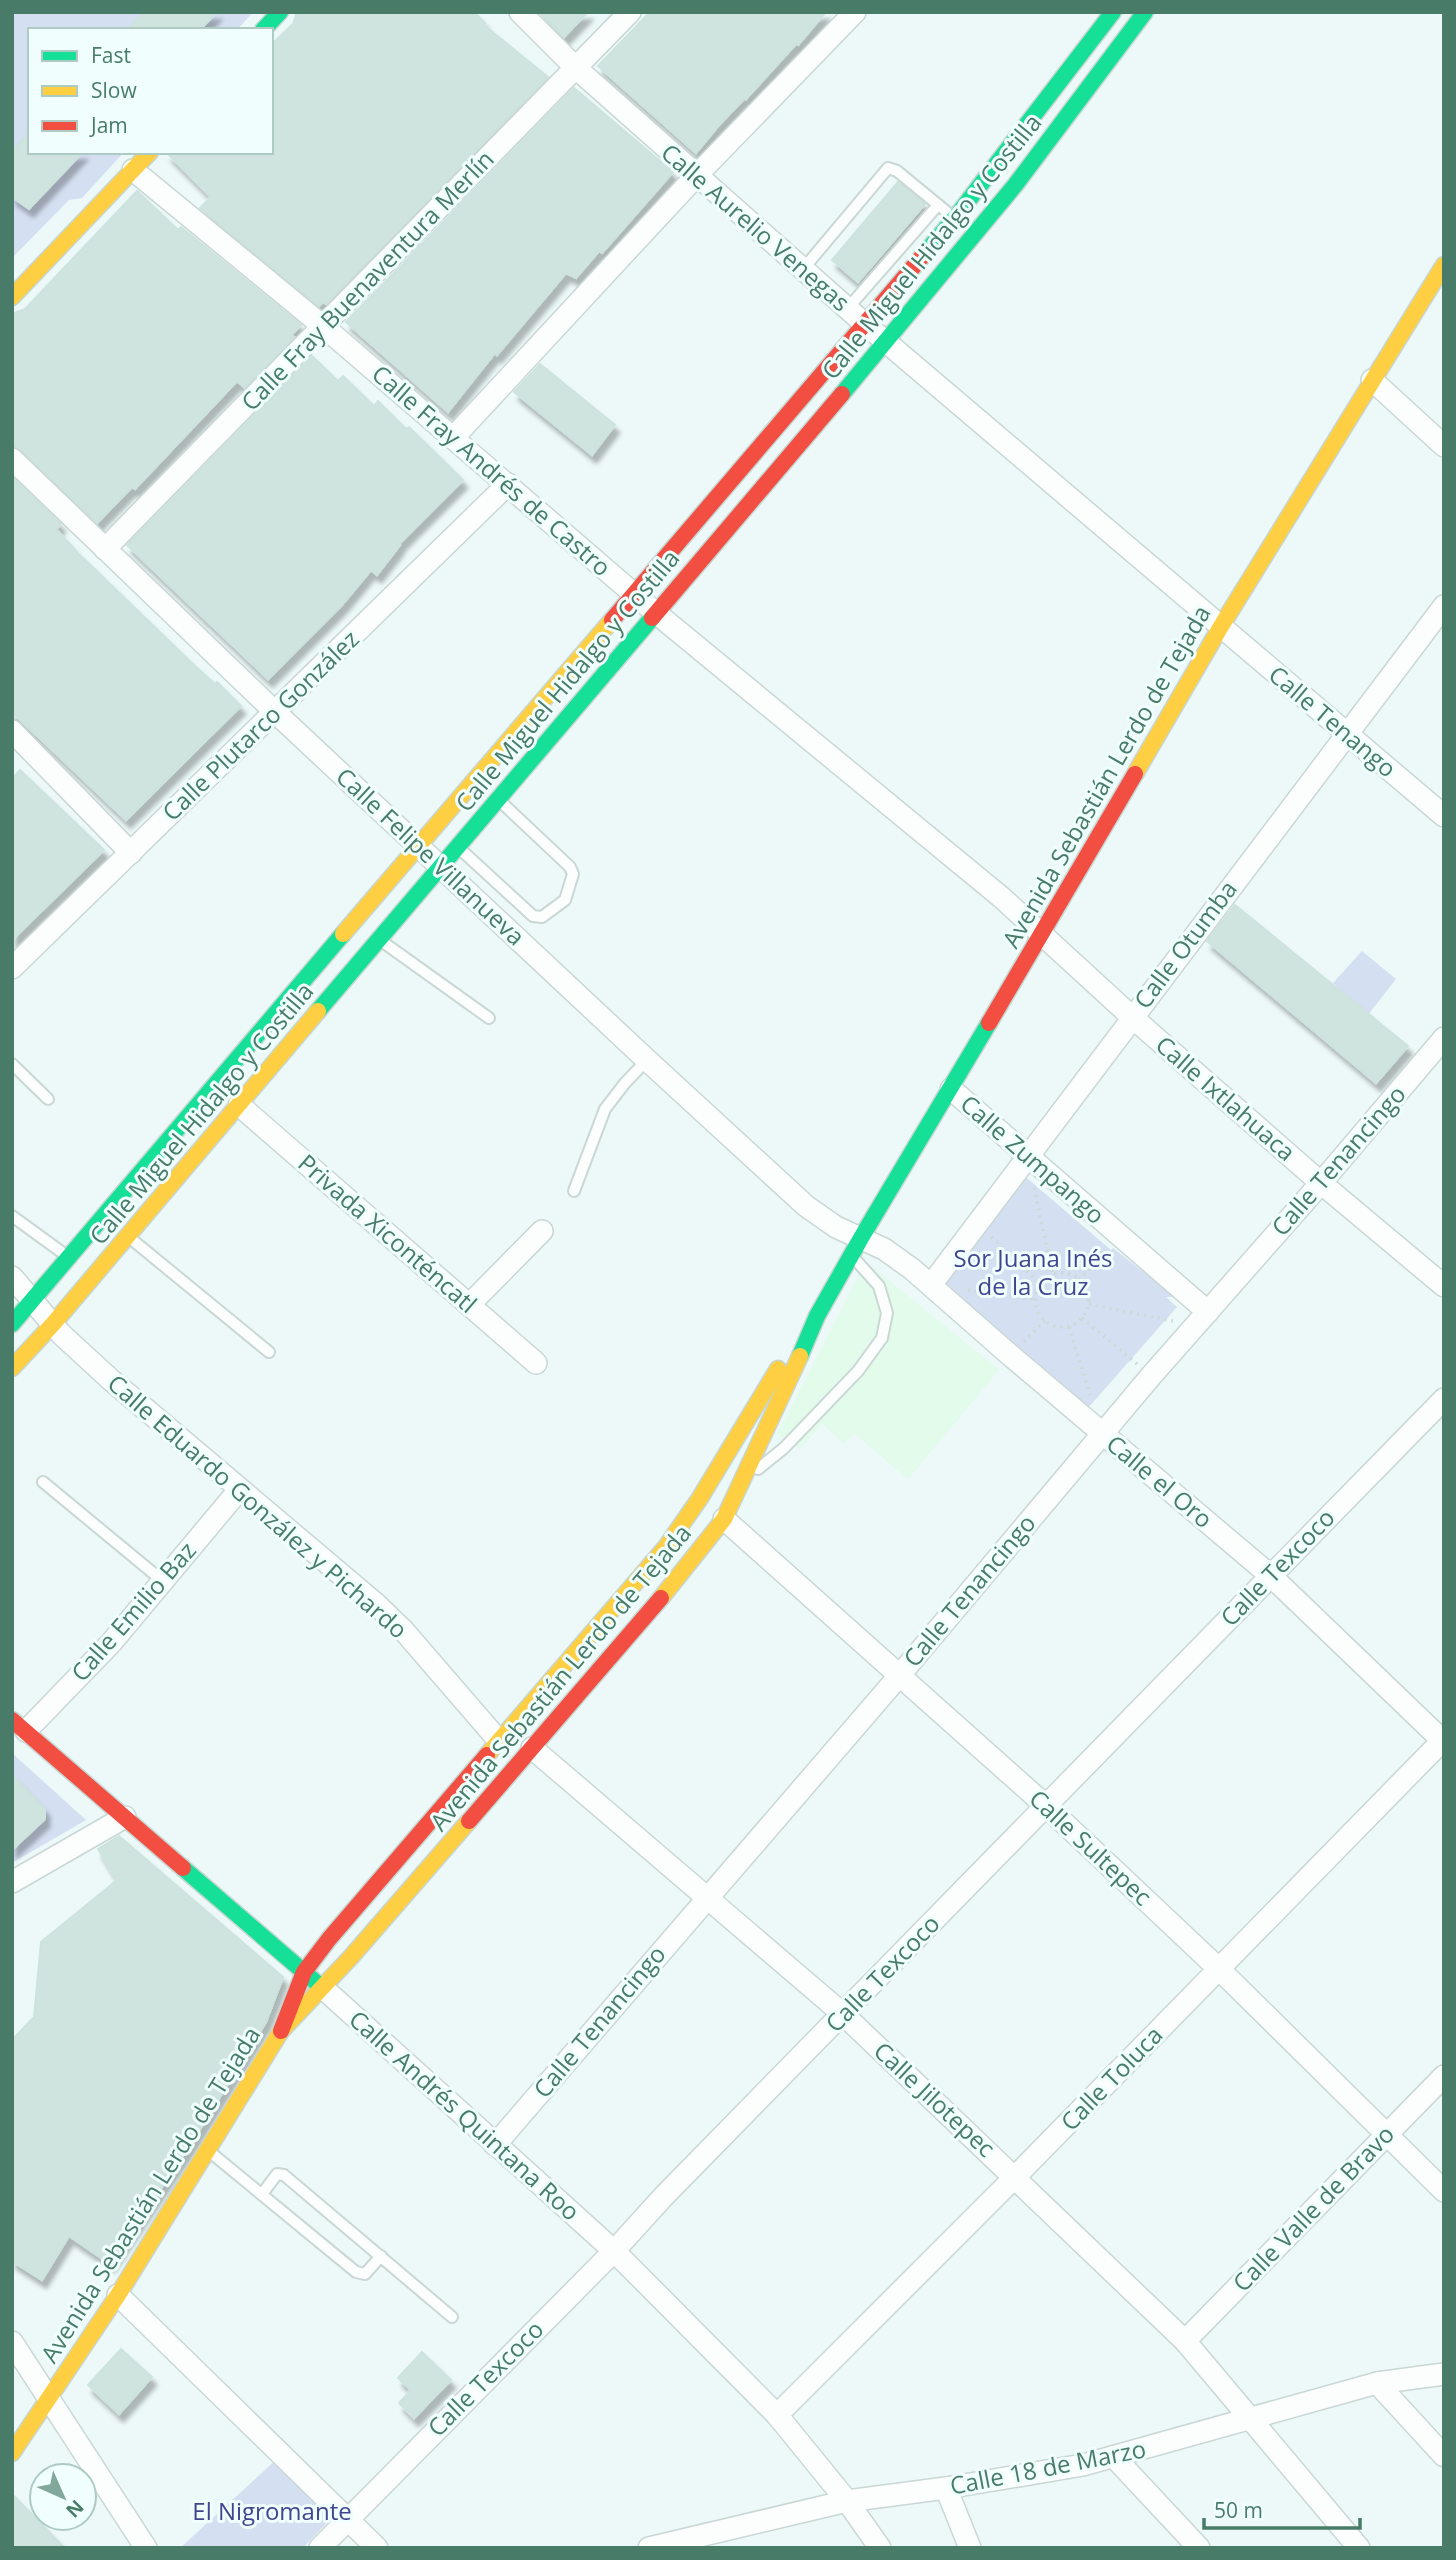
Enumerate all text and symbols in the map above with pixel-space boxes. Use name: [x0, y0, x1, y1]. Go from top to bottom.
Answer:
legend: [28, 28, 273, 154]
text: Fast: [91, 41, 131, 69]
text: Slow: [91, 76, 137, 104]
street label: Calle Miguel Hidalgo y Costilla: [813, 107, 1048, 386]
text: Jam: [89, 111, 128, 139]
street label: Calle Aurelio Venegas: [655, 136, 857, 318]
street label: Calle Fray Buenaventura Merlín: [233, 142, 500, 417]
street label: Calle Fray Andrés de Castro: [365, 357, 619, 583]
street label: Calle Miguel Hidalgo y Costilla: [447, 542, 686, 818]
street label: Avenida Sebastián Lerdo de Tejada: [994, 599, 1218, 954]
street label: Calle Plutarco González: [154, 622, 365, 828]
street label: Calle Tenango: [1262, 658, 1404, 784]
street label: Calle Felipe Villanueva: [330, 760, 532, 952]
street label: Calle Otumba: [1126, 873, 1244, 1015]
street label: Calle Miguel Hidalgo y Costilla: [81, 975, 320, 1251]
street label: Calle Ixtlahuaca: [1149, 1028, 1303, 1168]
street label: Calle Tenancingo: [1263, 1078, 1412, 1242]
street label: Calle Zumpango: [954, 1087, 1112, 1231]
street label: Privada Xiconténcatl: [292, 1146, 484, 1320]
park label: Sor Juana Inés de la Cruz: [954, 1241, 1112, 1302]
street label: Calle Eduardo González y Pichardo: [101, 1366, 415, 1645]
street label: Calle el Oro: [1100, 1427, 1220, 1535]
street label: Calle Texcoco: [1212, 1501, 1341, 1633]
street label: Calle Tenancingo: [895, 1507, 1042, 1673]
street label: Avenida Sebastián Lerdo de Tejada: [422, 1517, 698, 1837]
street label: Calle Emilio Baz: [63, 1534, 203, 1688]
street label: Calle Sultepec: [1023, 1782, 1159, 1912]
street label: Calle Texcoco: [817, 1907, 946, 2039]
street label: Calle Tenancingo: [525, 1938, 672, 2104]
street label: Calle Andrés Quintana Roo: [343, 2002, 587, 2227]
street label: Calle Toluca: [1053, 2018, 1169, 2137]
street label: Avenida Sebastián Lerdo de Tejada: [32, 2020, 267, 2368]
street label: Calle Jilotepec: [867, 2034, 1003, 2164]
street label: Calle Valle de Bravo: [1225, 2118, 1401, 2298]
street label: Calle Texcoco: [420, 2313, 550, 2443]
street label: Calle 18 de Marzo: [947, 2431, 1148, 2502]
north arrow: [28, 2462, 98, 2532]
scale bar: [1204, 2486, 1360, 2530]
text: N: [60, 2494, 90, 2524]
park label: El Nigromante: [192, 2494, 352, 2527]
text: 50 m: [1214, 2496, 1263, 2524]

